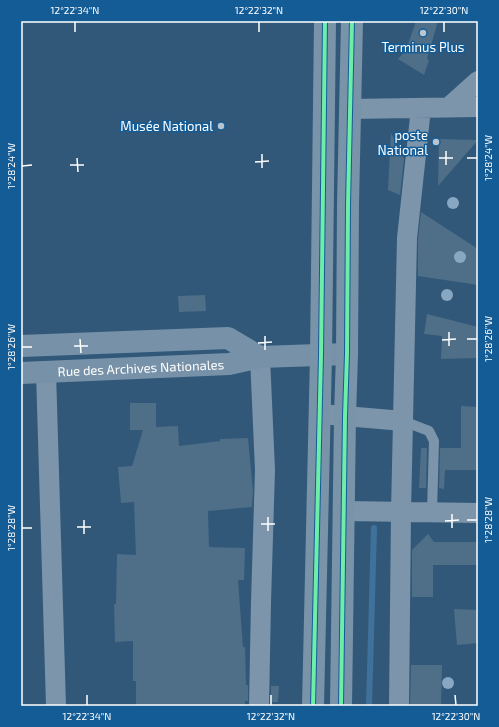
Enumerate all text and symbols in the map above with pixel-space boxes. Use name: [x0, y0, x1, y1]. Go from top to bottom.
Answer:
text: 12°22'34"N: [51, 4, 99, 16]
text: 12°22'32"N: [235, 4, 283, 16]
text: 12°22'30"N: [420, 4, 468, 16]
marker: Terminus Plus: [418, 28, 428, 38]
place label: Terminus Plus: [382, 39, 464, 55]
place label: Musée National: [120, 118, 213, 134]
marker: Musée National: [216, 121, 226, 131]
place label: poste National: [378, 127, 428, 158]
text: 1°28'24"W: [482, 134, 494, 181]
marker: poste National: [431, 137, 441, 147]
text: 1°28'24"W: [5, 142, 17, 189]
text: 1°28'26"W: [482, 316, 494, 362]
text: 1°28'26"W: [5, 324, 17, 370]
street label: Rue des Archives Nationales: [57, 356, 224, 379]
text: 1°28'28"W: [482, 496, 494, 543]
text: 1°28'28"W: [5, 504, 17, 551]
text: 12°22'34"N: [63, 710, 111, 722]
text: 12°22'32"N: [247, 710, 295, 722]
text: 12°22'30"N: [432, 710, 480, 722]

